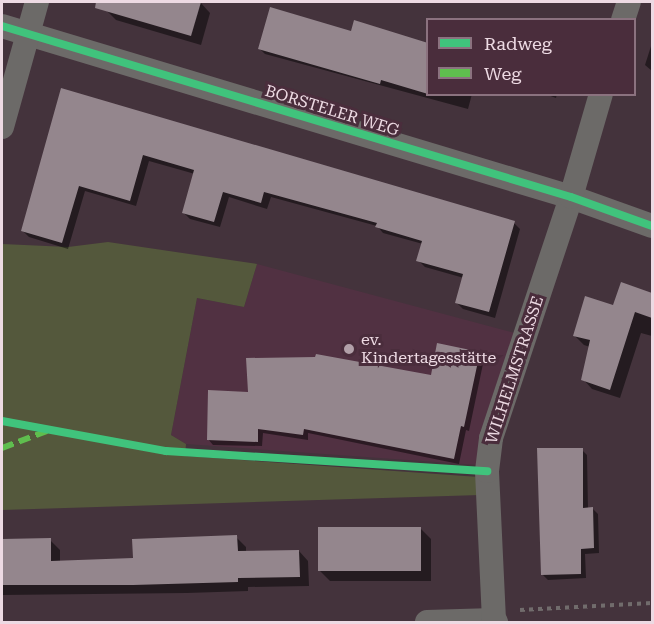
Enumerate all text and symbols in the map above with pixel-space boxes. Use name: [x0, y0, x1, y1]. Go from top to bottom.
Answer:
legend: [426, 18, 636, 96]
text: Radweg: [484, 33, 552, 54]
text: Weg: [484, 63, 522, 84]
street label: BORSTELER WEG: [263, 81, 401, 141]
street label: WILHELMSTRASSE: [482, 294, 548, 446]
place label: ev. Kindertagesstätte: [361, 330, 496, 368]
marker: ev. Kindertagesstätte: [342, 342, 356, 356]

